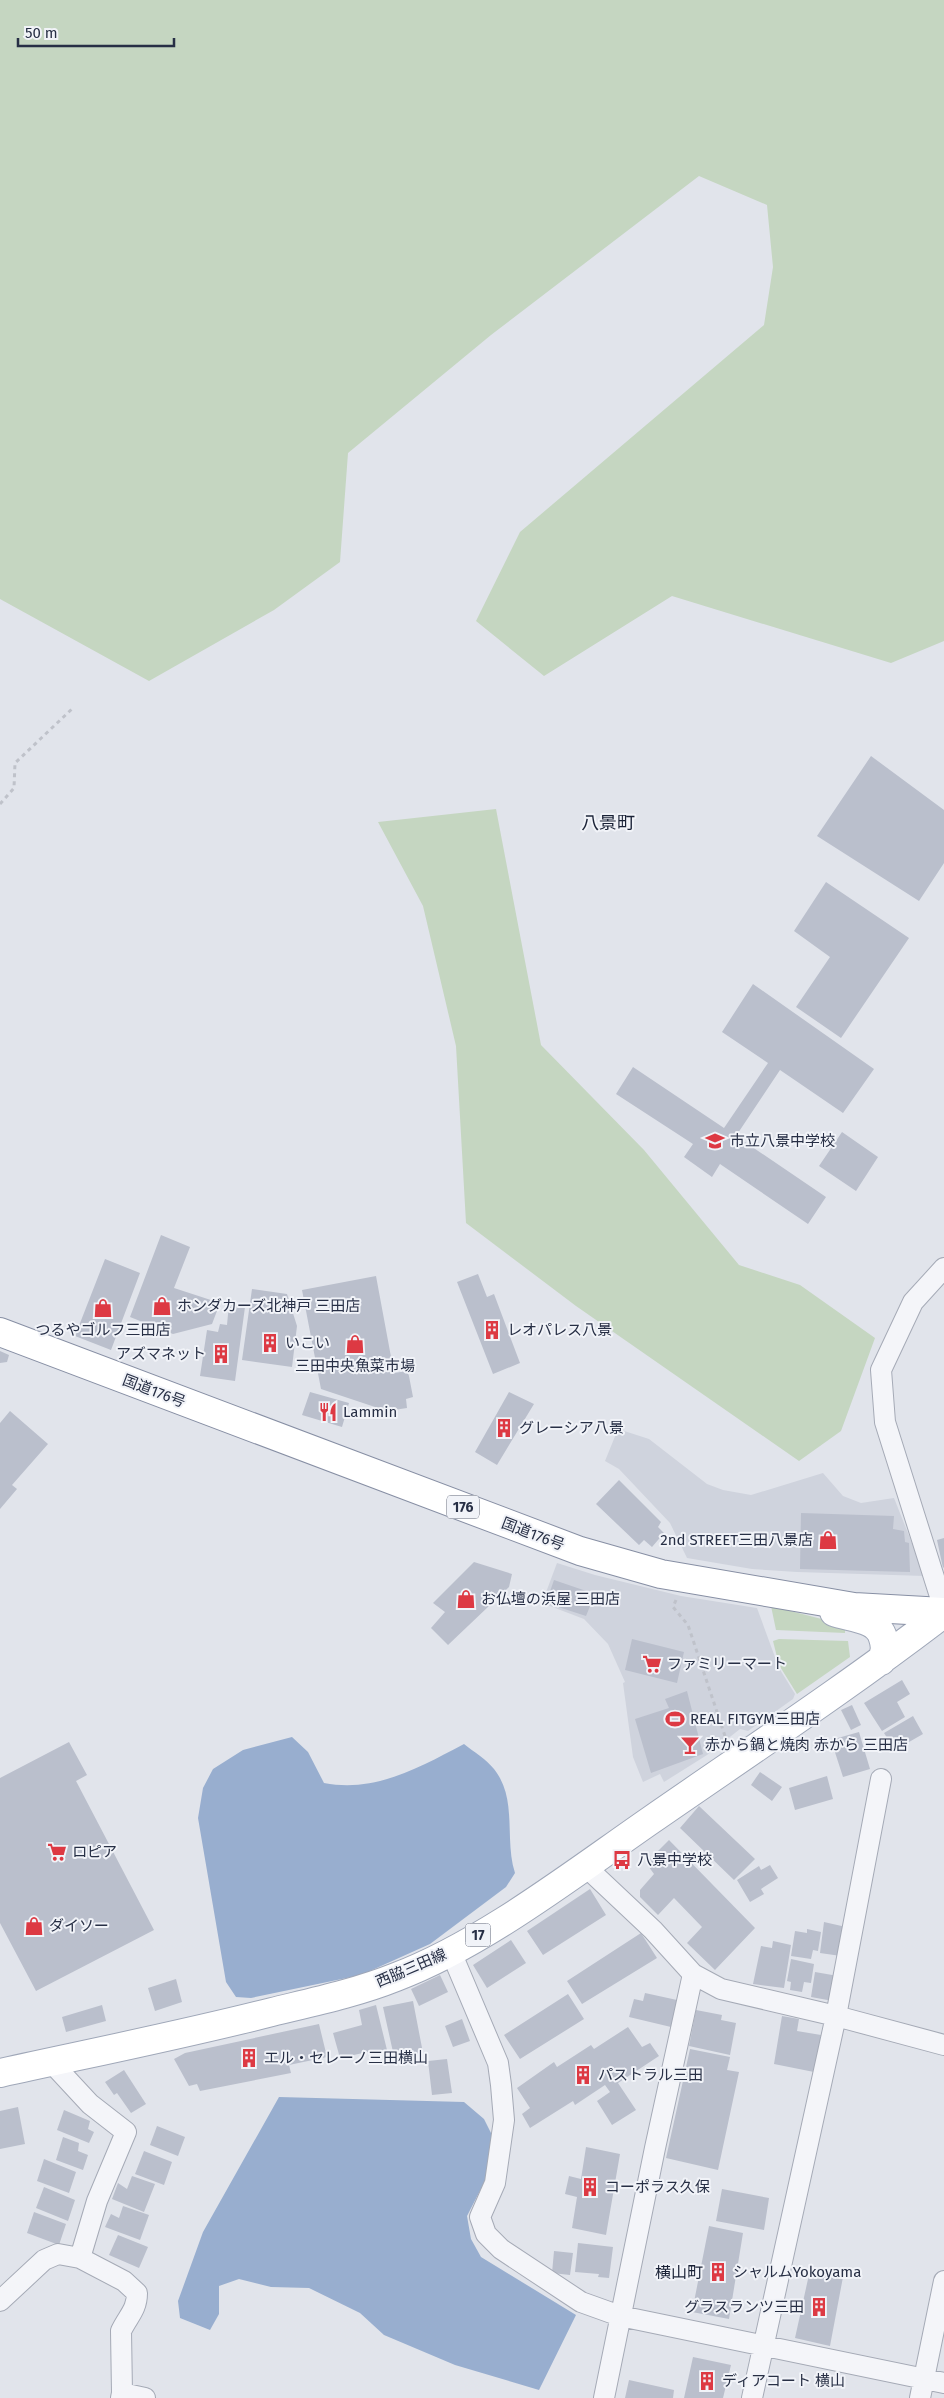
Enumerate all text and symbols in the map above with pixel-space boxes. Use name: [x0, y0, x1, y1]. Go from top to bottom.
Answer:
scale bar: [18, 15, 174, 47]
text: 50 m: [25, 24, 58, 42]
district label: 八景町: [581, 812, 635, 834]
school or university icon: 市立八景中学校: [704, 1130, 726, 1152]
place label: 市立八景中学校: [730, 1132, 835, 1150]
shop icon: ホンダカーズ北神戸 三田店: [151, 1295, 173, 1317]
shop icon: つるやゴルフ三田店: [92, 1297, 114, 1319]
place label: ホンダカーズ北神戸 三田店: [177, 1297, 360, 1315]
building icon: レオパレス八景: [481, 1319, 503, 1341]
place label: つるやゴルフ三田店: [35, 1321, 171, 1339]
place label: レオパレス八景: [507, 1321, 612, 1339]
building icon: いこい: [259, 1332, 281, 1354]
shop icon: 三田中央魚菜市場: [344, 1333, 366, 1355]
place label: いこい: [285, 1334, 330, 1352]
building icon: アズマネット: [210, 1343, 232, 1365]
place label: アズマネット: [116, 1345, 206, 1363]
place label: 三田中央魚菜市場: [295, 1357, 415, 1375]
street label: 国道176号: [120, 1371, 188, 1411]
restaurant icon: Lammin: [317, 1401, 339, 1423]
place label: Lammin: [343, 1403, 397, 1421]
building icon: グレーシア八景: [493, 1417, 515, 1439]
place label: グレーシア八景: [519, 1419, 624, 1437]
road number: 176: [447, 1495, 479, 1518]
street label: 国道176号: [499, 1514, 567, 1554]
shop icon: 2nd STREET三田八景店: [817, 1529, 839, 1551]
place label: 2nd STREET三田八景店: [660, 1531, 813, 1549]
shop icon: お仏壇の浜屋 三田店: [455, 1588, 477, 1610]
place label: お仏壇の浜屋 三田店: [481, 1590, 620, 1608]
supermarket icon: ファミリーマート: [641, 1653, 663, 1675]
place label: ファミリーマート: [667, 1655, 787, 1673]
sports icon: REAL FITGYM三田店: [664, 1708, 686, 1730]
place label: REAL FITGYM三田店: [690, 1710, 820, 1728]
bar icon: 赤から鍋と焼肉 赤から 三田店: [679, 1734, 701, 1756]
place label: 赤から鍋と焼肉 赤から 三田店: [705, 1736, 908, 1754]
supermarket icon: ロピア: [46, 1841, 68, 1863]
place label: ロピア: [72, 1843, 117, 1861]
bus stop icon: 八景中学校: [611, 1849, 633, 1871]
place label: 八景中学校: [637, 1851, 712, 1869]
shop icon: ダイソー: [23, 1915, 45, 1937]
place label: ダイソー: [49, 1917, 109, 1935]
road number: 17: [466, 1924, 490, 1946]
street label: 西脇三田線: [373, 1945, 449, 1991]
building icon: エル・セレーノ三田横山: [238, 2047, 260, 2069]
place label: エル・セレーノ三田横山: [264, 2049, 428, 2067]
building icon: パストラル三田: [572, 2064, 594, 2086]
place label: パストラル三田: [598, 2066, 703, 2084]
building icon: コーポラス久保: [579, 2176, 601, 2198]
place label: コーポラス久保: [605, 2178, 710, 2196]
building icon: シャルムYokoyama: [707, 2261, 729, 2283]
district label: 横山町: [655, 2263, 703, 2282]
place label: シャルムYokoyama: [733, 2263, 861, 2281]
building icon: グラスランツ三田: [808, 2296, 830, 2318]
place label: グラスランツ三田: [684, 2298, 804, 2316]
building icon: ディアコート 横山: [696, 2370, 718, 2392]
place label: ディアコート 横山: [722, 2372, 845, 2390]

